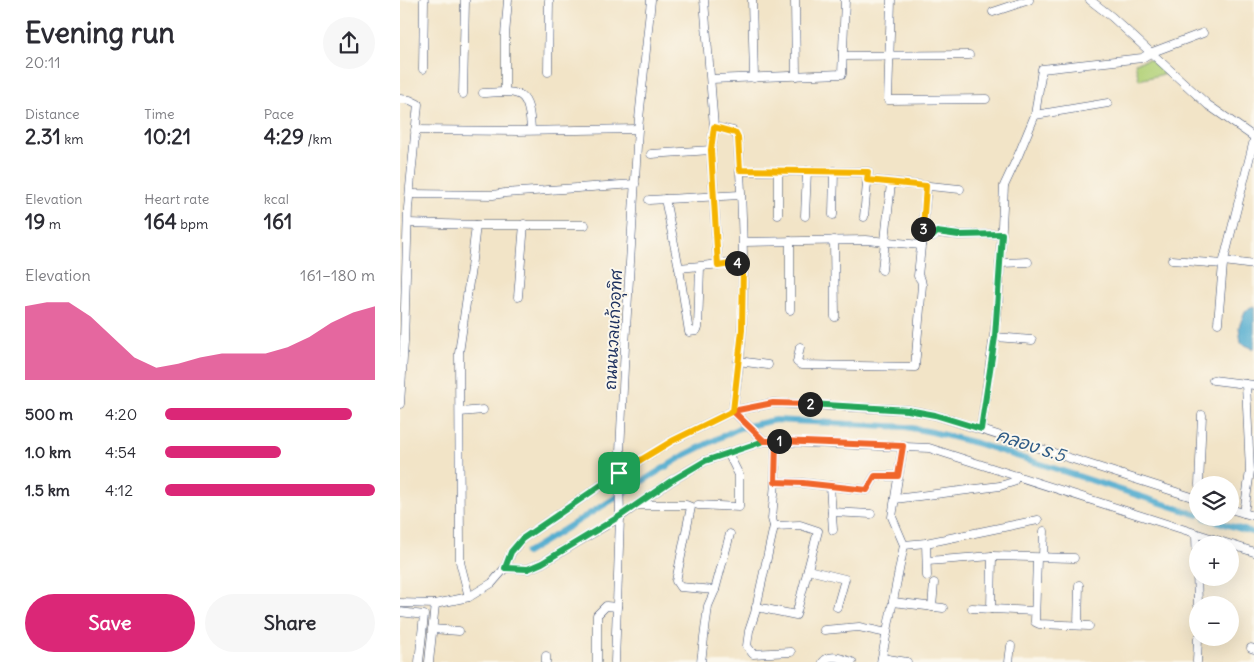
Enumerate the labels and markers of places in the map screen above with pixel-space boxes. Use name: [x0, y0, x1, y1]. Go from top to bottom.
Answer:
pin: 3: [910, 216, 936, 242]
pin: 4: [724, 250, 750, 276]
pin: 2: [798, 392, 822, 416]
pin: 1: [766, 428, 792, 454]
pin: [598, 452, 640, 494]

